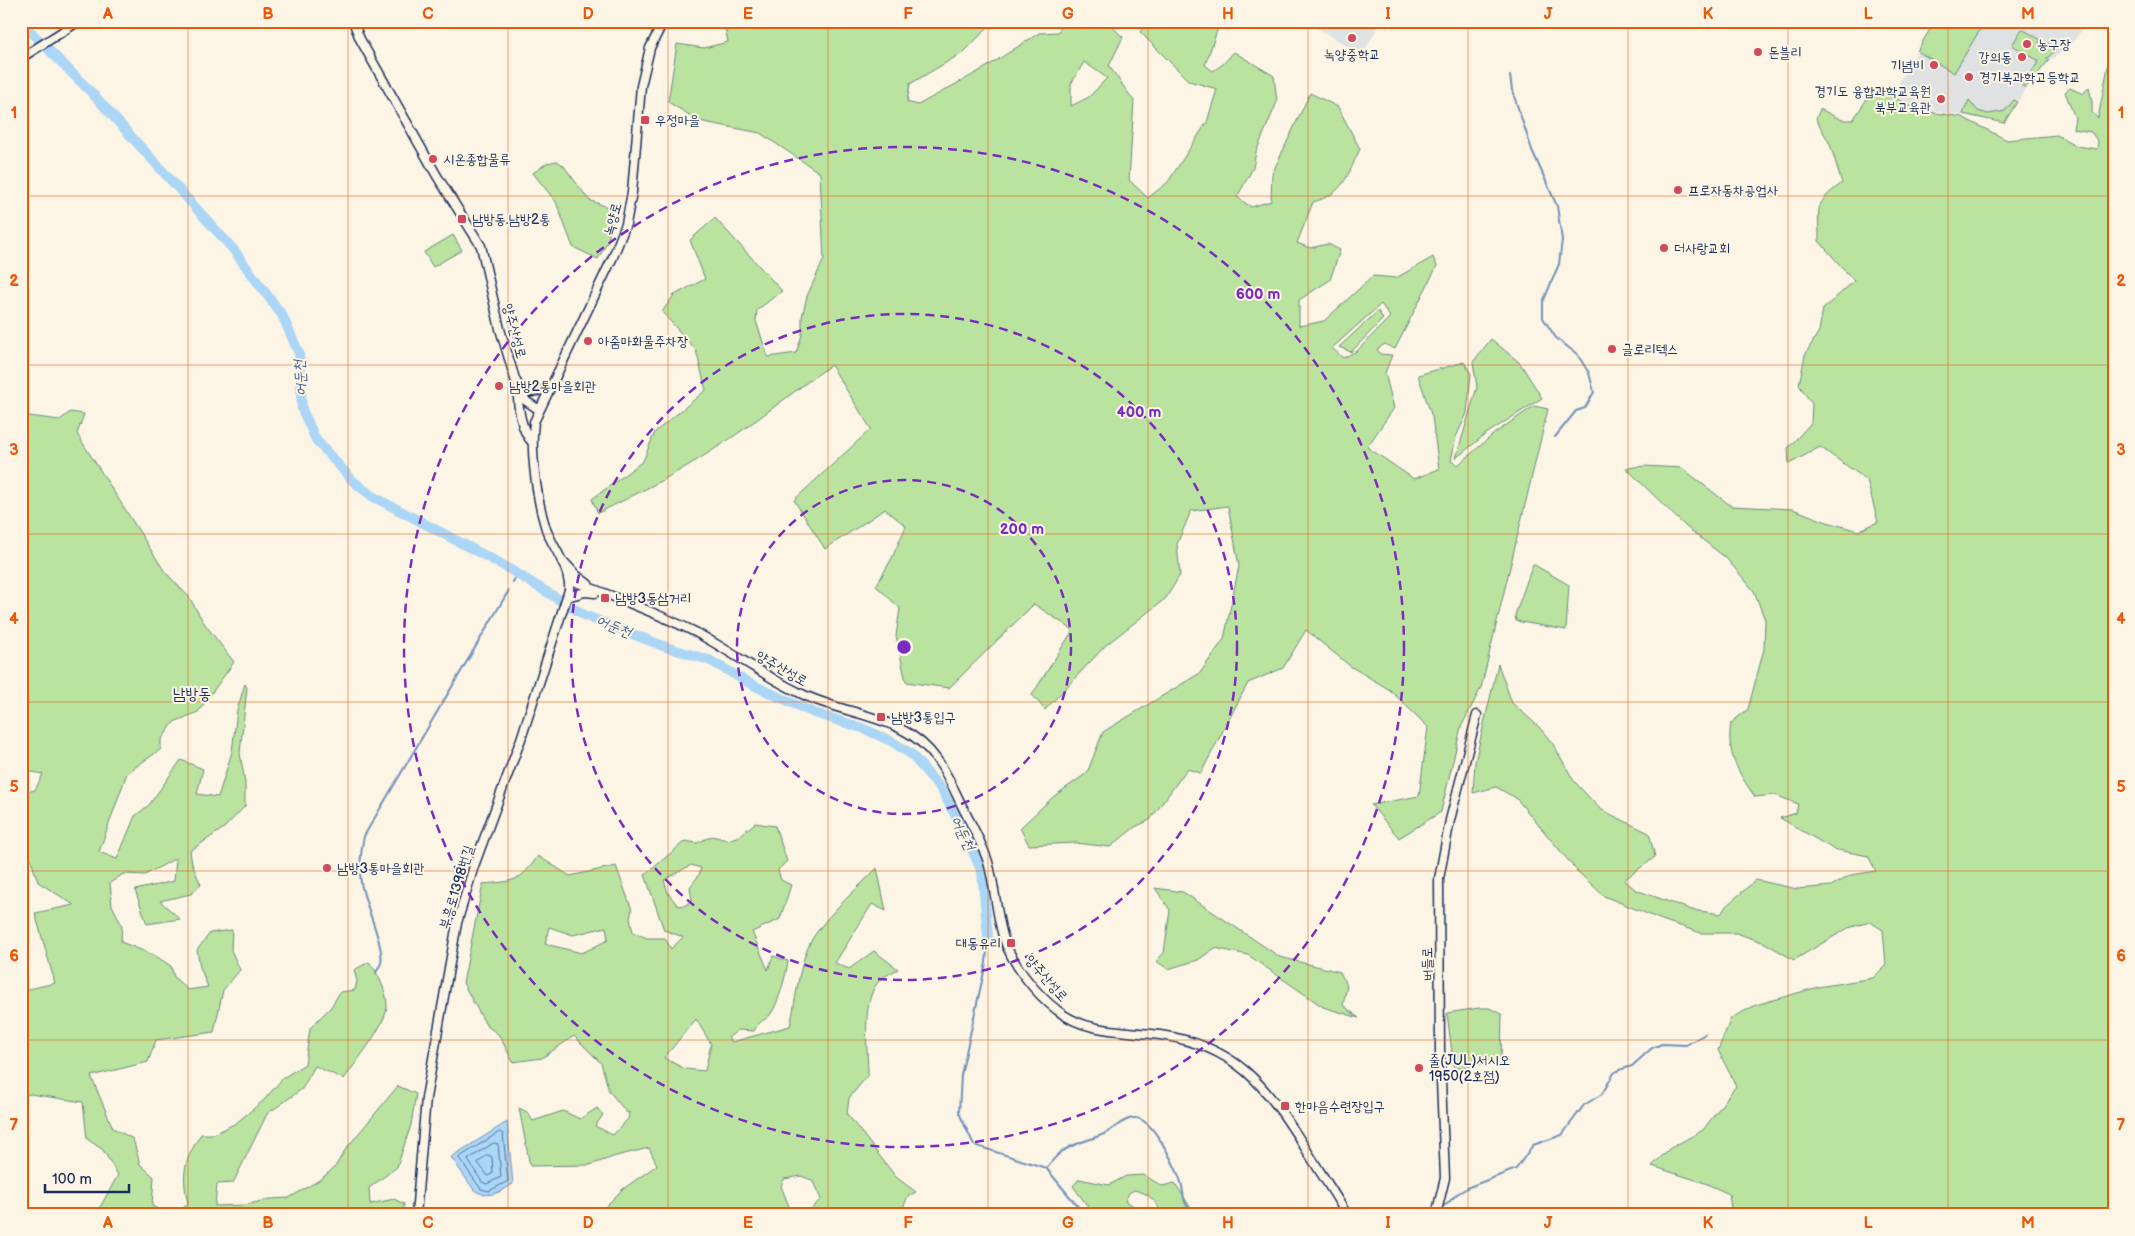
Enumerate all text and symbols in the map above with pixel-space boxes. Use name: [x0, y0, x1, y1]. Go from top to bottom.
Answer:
text: A: [102, 5, 113, 24]
text: B: [262, 5, 274, 24]
text: C: [422, 5, 434, 24]
text: D: [582, 5, 594, 24]
text: E: [743, 5, 753, 24]
text: F: [903, 5, 913, 24]
text: G: [1062, 5, 1074, 24]
text: H: [1222, 5, 1234, 24]
text: I: [1385, 5, 1391, 24]
text: J: [1544, 5, 1553, 24]
text: K: [1703, 5, 1714, 24]
text: L: [1863, 5, 1873, 24]
text: M: [2021, 5, 2035, 24]
marker: 녹양중학교: [1346, 32, 1358, 44]
place label: 농구장: [2037, 36, 2072, 53]
marker: 농구장: [2021, 38, 2033, 50]
place label: 돈블리: [1768, 44, 1802, 61]
place label: 녹양중학교: [1324, 46, 1380, 63]
marker: 돈블리: [1752, 46, 1764, 58]
place label: 강의동: [1978, 49, 2012, 66]
marker: 강의동: [2016, 51, 2028, 63]
place label: 기념비: [1890, 57, 1924, 74]
marker: 기념비: [1928, 59, 1940, 71]
place label: 경기북과학고등학교: [1979, 69, 2080, 86]
marker: 경기북과학고등학교: [1963, 71, 1975, 83]
place label: 경기도 융합과학교육원 북부교육관: [1815, 83, 1931, 116]
marker: 경기도 융합과학교육원 북부교육관: [1935, 93, 1947, 105]
text: 1: [11, 104, 17, 123]
text: 1: [2118, 104, 2124, 123]
place label: 우정마을: [655, 112, 700, 129]
marker: 우정마을: [639, 114, 651, 126]
place label: 시온종합물류: [443, 151, 511, 168]
marker: 시온종합물류: [427, 153, 439, 165]
place label: 프로자동차공업사: [1688, 182, 1779, 199]
marker: 프로자동차공업사: [1672, 184, 1684, 196]
street label: 녹양로: [600, 201, 625, 238]
place label: 남방동.남방2통: [472, 211, 551, 228]
marker: 남방동.남방2통: [456, 213, 468, 225]
place label: 더사랑교회: [1674, 240, 1730, 257]
marker: 더사랑교회: [1658, 242, 1670, 254]
text: 2: [9, 272, 19, 291]
text: 2: [2116, 272, 2126, 291]
text: 600 m: [1236, 285, 1281, 304]
street label: 양주산성로: [499, 302, 530, 361]
place label: 아줌마화물주차장: [598, 333, 689, 350]
marker: 아줌마화물주차장: [582, 335, 594, 347]
place label: 글로리텍스: [1622, 341, 1678, 358]
marker: 글로리텍스: [1606, 343, 1618, 355]
water label: 어둔천: [290, 357, 311, 397]
place label: 남방2통마을회관: [509, 378, 596, 395]
marker: 남방2통마을회관: [493, 380, 505, 392]
text: 400 m: [1117, 403, 1161, 422]
text: 3: [9, 441, 19, 460]
text: 3: [2116, 441, 2126, 460]
text: 200 m: [1000, 520, 1044, 539]
place label: 남방3동삼거리: [615, 590, 691, 607]
marker: 남방3동삼거리: [599, 592, 611, 604]
text: 4: [9, 610, 19, 629]
text: 4: [2116, 610, 2126, 629]
water label: 어둔천: [593, 611, 636, 643]
centre of rings: [895, 638, 913, 656]
street label: 양주산성로: [753, 647, 810, 690]
district label: 남방동: [173, 685, 211, 704]
place label: 남방3통입구: [891, 709, 956, 726]
marker: 남방3통입구: [875, 711, 887, 723]
text: 5: [9, 778, 19, 797]
text: 5: [2116, 778, 2126, 797]
water label: 어둔천: [946, 813, 980, 855]
street label: 부흥로1398번길: [436, 843, 477, 931]
place label: 남방3통마을회관: [337, 860, 424, 877]
marker: 남방3통마을회관: [321, 862, 333, 874]
place label: 대동유리: [956, 935, 1001, 952]
marker: 대동유리: [1005, 937, 1017, 949]
text: 6: [9, 947, 19, 966]
street label: 버들로: [1419, 947, 1436, 981]
text: 6: [2116, 947, 2126, 966]
street label: 양주산성로: [1022, 951, 1072, 1005]
place label: 줄(JUL)서시오 1950(2호점): [1429, 1052, 1510, 1085]
marker: 줄(JUL)서시오 1950(2호점): [1413, 1062, 1425, 1074]
place label: 한마음수련장입구: [1295, 1098, 1385, 1115]
marker: 한마음수련장입구: [1279, 1100, 1291, 1112]
text: 7: [10, 1116, 19, 1135]
text: 7: [2117, 1116, 2126, 1135]
scale bar: [45, 1161, 129, 1193]
text: 100 m: [52, 1170, 92, 1189]
text: A: [102, 1214, 113, 1233]
text: B: [262, 1214, 274, 1233]
text: C: [422, 1214, 434, 1233]
text: D: [582, 1214, 594, 1233]
text: E: [743, 1214, 753, 1233]
text: F: [903, 1214, 913, 1233]
text: G: [1062, 1214, 1074, 1233]
text: H: [1222, 1214, 1234, 1233]
text: I: [1385, 1214, 1391, 1233]
text: J: [1544, 1214, 1553, 1233]
text: K: [1703, 1214, 1714, 1233]
text: L: [1863, 1214, 1873, 1233]
text: M: [2021, 1214, 2035, 1233]

